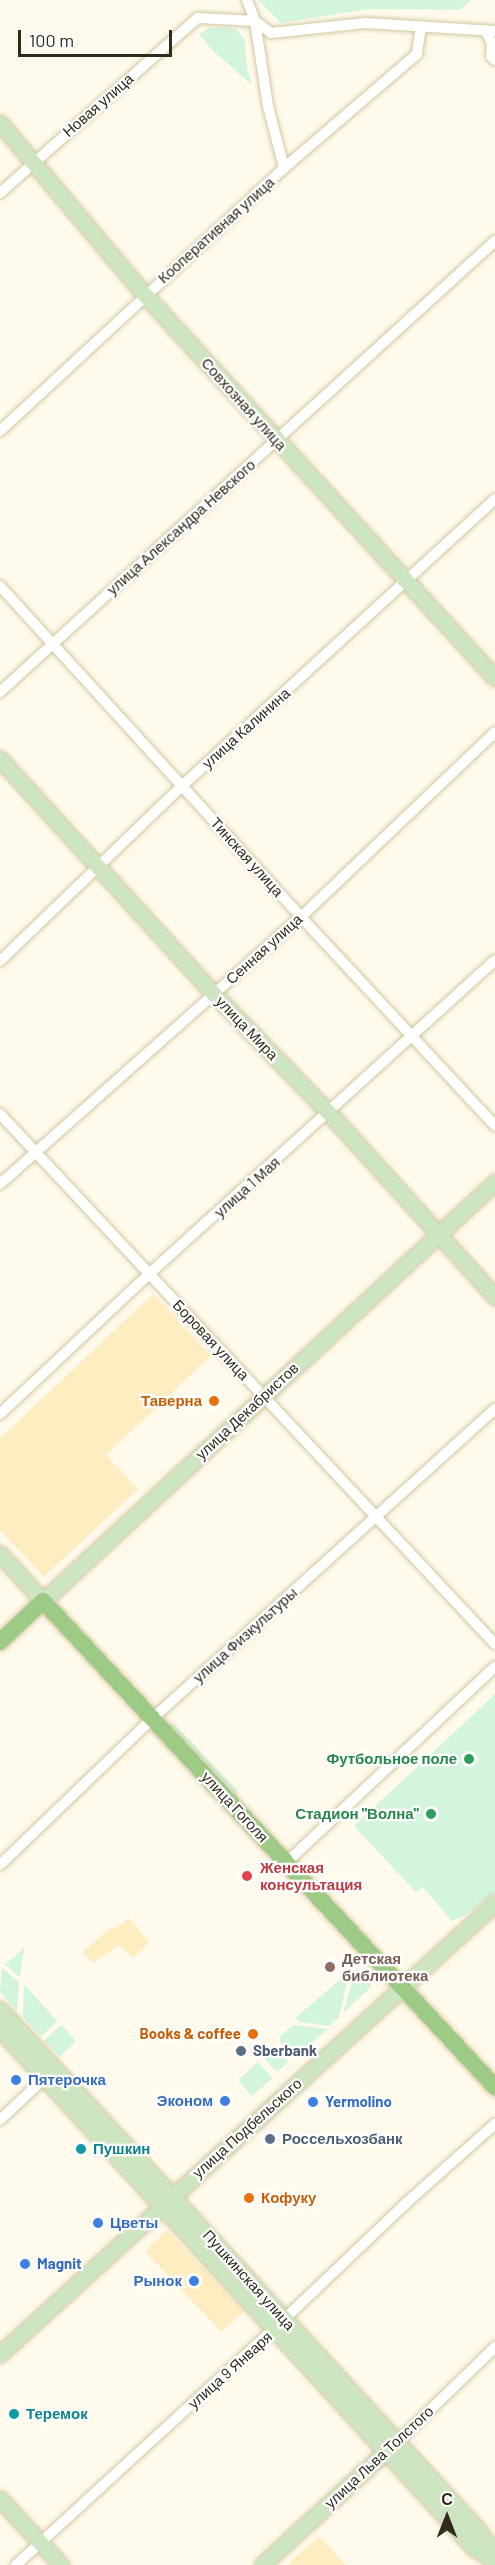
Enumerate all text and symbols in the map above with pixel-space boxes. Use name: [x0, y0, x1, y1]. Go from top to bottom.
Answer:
scale bar: [21, 18, 176, 56]
text: 100 m: [29, 29, 74, 51]
street label: Новая улица: [59, 69, 137, 141]
street label: Кооперативная улица: [154, 173, 278, 287]
street label: Совхозная улица: [198, 354, 290, 454]
street label: улица Александра Невского: [103, 456, 259, 598]
street label: улица Калинина: [198, 684, 294, 772]
street label: Тинская улица: [207, 814, 287, 900]
street label: Сенная улица: [222, 910, 306, 988]
street label: улица Мира: [212, 992, 282, 1064]
street label: улица 1 Мая: [211, 1153, 283, 1221]
street label: Боровая улица: [169, 1296, 253, 1384]
street label: улица Декабристов: [192, 1359, 302, 1463]
place label: Таверна: [141, 1392, 202, 1410]
marker: Таверна: [207, 1394, 221, 1408]
street label: улица Физкультуры: [189, 1584, 301, 1686]
place label: Футбольное поле: [326, 1750, 457, 1768]
marker: Футбольное поле: [462, 1752, 476, 1766]
street label: улица Гоголя: [198, 1768, 272, 1846]
place label: Стадион "Волна": [295, 1805, 419, 1823]
marker: Стадион "Волна": [424, 1807, 438, 1821]
place label: Женская консультация: [260, 1858, 362, 1893]
marker: Женская консультация: [238, 1867, 256, 1885]
place label: Детская библиотека: [342, 1949, 428, 1984]
marker: Детская библиотека: [323, 1960, 337, 1974]
place label: Books & coffee: [139, 2025, 241, 2043]
marker: Books & coffee: [246, 2027, 260, 2041]
place label: Sberbank: [253, 2042, 317, 2060]
marker: Sberbank: [234, 2044, 248, 2058]
place label: Пятерочка: [28, 2071, 106, 2089]
marker: Пятерочка: [9, 2073, 23, 2087]
street label: улица Подбельского: [189, 2074, 305, 2182]
place label: Эконом: [157, 2092, 213, 2110]
place label: Yermolino: [325, 2093, 392, 2111]
marker: Эконом: [218, 2094, 232, 2108]
marker: Yermolino: [306, 2095, 320, 2109]
place label: Россельхозбанк: [282, 2130, 403, 2148]
marker: Россельхозбанк: [263, 2132, 277, 2146]
place label: Пушкин: [93, 2140, 150, 2158]
marker: Пушкин: [74, 2142, 88, 2156]
place label: Кофуку: [261, 2189, 316, 2207]
marker: Кофуку: [242, 2191, 256, 2205]
place label: Цветы: [110, 2214, 158, 2232]
marker: Цветы: [91, 2216, 105, 2230]
street label: Пушкинская улица: [199, 2226, 299, 2334]
place label: Magnit: [37, 2255, 82, 2273]
marker: Magnit: [18, 2257, 32, 2271]
place label: Рынок: [133, 2272, 182, 2290]
marker: Рынок: [187, 2274, 201, 2288]
street label: улица 9 Января: [184, 2328, 276, 2412]
street label: улица Льва Толстого: [321, 2402, 437, 2512]
place label: Теремок: [26, 2405, 88, 2423]
marker: Теремок: [7, 2407, 21, 2421]
north arrow: [417, 2487, 477, 2547]
text: С: [441, 2489, 453, 2508]

